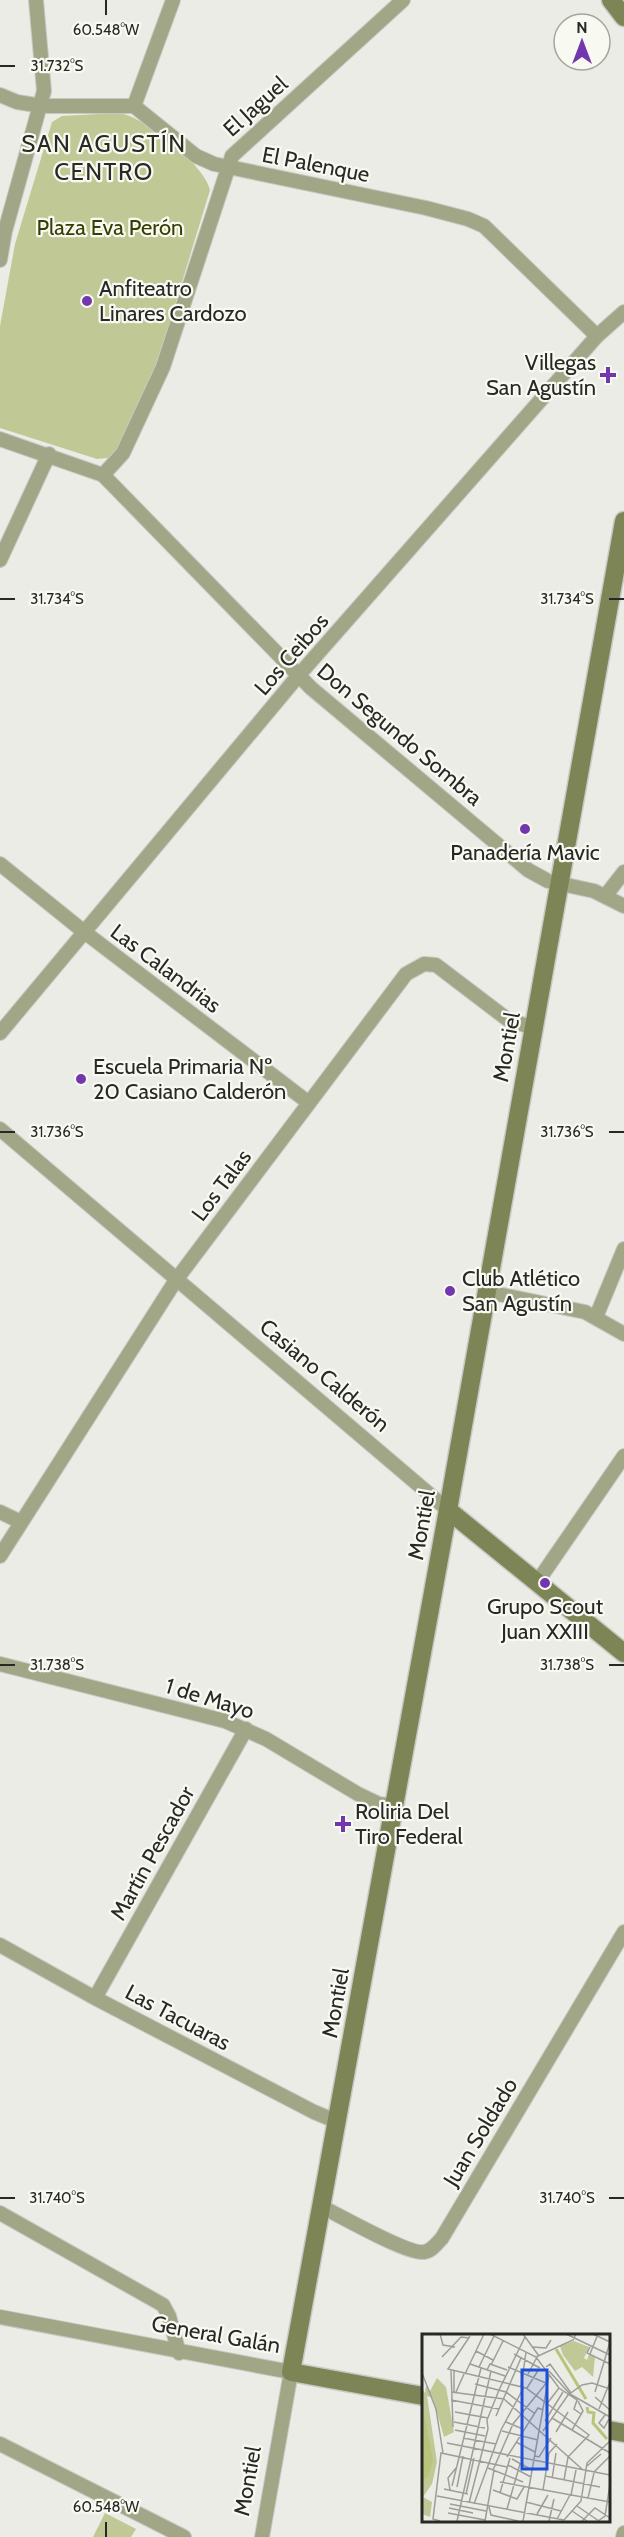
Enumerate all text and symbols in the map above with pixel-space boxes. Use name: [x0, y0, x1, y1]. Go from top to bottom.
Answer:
north arrow: [552, 12, 612, 72]
text: N: [576, 18, 588, 37]
text: 60.548°W: [73, 21, 140, 39]
text: 31.732°S: [31, 57, 84, 75]
street label: El Jaguel: [218, 70, 294, 142]
district label: SAN AGUSTÍN CENTRO: [21, 129, 187, 186]
street label: El Palenque: [260, 141, 372, 188]
park label: Plaza Eva Perón: [37, 214, 183, 241]
place label: Anfiteatro Linares Cardozo: [99, 275, 247, 327]
marker: Anfiteatro Linares Cardozo: [80, 294, 94, 308]
place label: Villegas San Agustín: [486, 349, 596, 401]
marker: Villegas San Agustín: [601, 368, 615, 382]
text: 31.734°S: [30, 590, 84, 608]
text: 31.734°S: [540, 590, 594, 608]
street label: Los Ceibos: [249, 608, 334, 701]
street label: Don Segundo Sombra: [312, 657, 488, 812]
marker: Panadería Mavic: [518, 822, 532, 836]
place label: Panadería Mavic: [450, 839, 600, 866]
street label: Las Calandrias: [105, 918, 226, 1019]
street label: Montiel: [487, 1009, 526, 1084]
place label: Escuela Primaria Nº 20 Casiano Calderón: [93, 1053, 286, 1105]
marker: Escuela Primaria Nº 20 Casiano Calderón: [74, 1072, 88, 1086]
text: 31.736°S: [30, 1123, 84, 1141]
text: 31.736°S: [540, 1123, 594, 1141]
street label: Los Talas: [186, 1144, 257, 1226]
place label: Club Atlético San Agustín: [462, 1265, 580, 1317]
marker: Club Atlético San Agustín: [443, 1284, 457, 1298]
street label: Casiano Calderón: [254, 1313, 395, 1438]
street label: Montiel: [402, 1487, 441, 1562]
marker: Grupo Scout Juan XXIII: [538, 1576, 552, 1590]
place label: Grupo Scout Juan XXIII: [487, 1593, 604, 1645]
text: 31.738°S: [30, 1656, 84, 1674]
text: 31.738°S: [540, 1656, 594, 1674]
street label: 1 de Mayo: [162, 1672, 257, 1725]
street label: Martín Pescador: [104, 1781, 200, 1925]
place label: Roliria Del Tiro Federal: [355, 1798, 464, 1850]
marker: Roliria Del Tiro Federal: [336, 1817, 350, 1831]
street label: Montiel: [316, 1965, 355, 2040]
street label: Las Tacuaras: [121, 1978, 235, 2056]
street label: Juan Soldado: [437, 2073, 523, 2192]
text: 31.740°S: [29, 2189, 85, 2207]
text: 31.740°S: [539, 2189, 595, 2207]
street label: General Galán: [149, 2310, 282, 2359]
inset map: [422, 2334, 609, 2522]
street label: Montiel: [228, 2443, 267, 2518]
text: 60.548°W: [73, 2498, 140, 2516]

